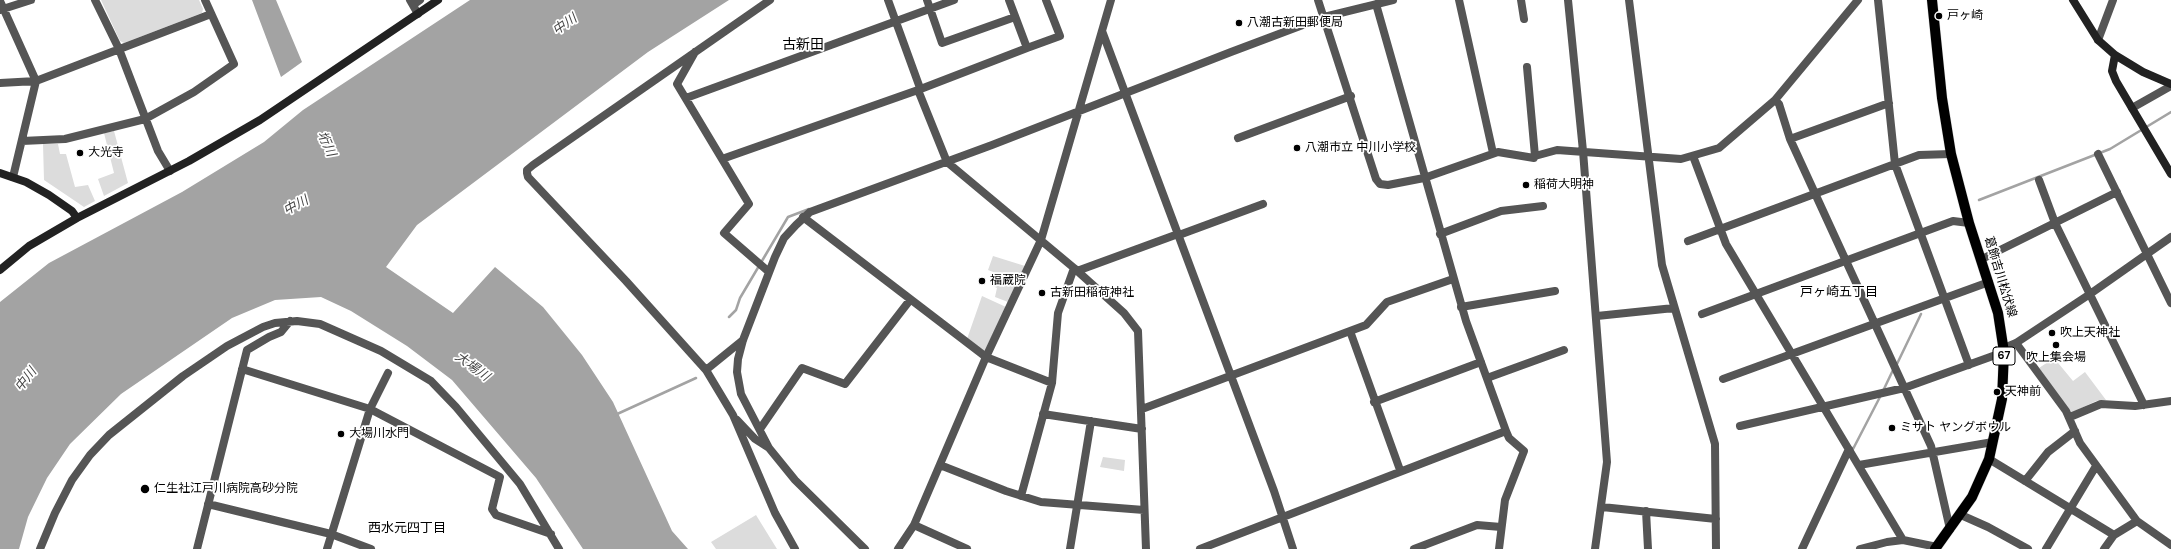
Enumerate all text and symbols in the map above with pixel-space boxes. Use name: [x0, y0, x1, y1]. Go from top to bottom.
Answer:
place label: 戸ヶ崎: [1947, 9, 1983, 23]
water label: 中川: [550, 11, 580, 39]
marker: 戸ヶ崎: [1934, 11, 1944, 21]
place label: 八潮古新田郵便局: [1247, 16, 1343, 30]
marker: 八潮古新田郵便局: [1234, 18, 1244, 28]
district label: 古新田: [782, 37, 824, 53]
water label: 垳川: [314, 129, 338, 159]
place label: 八潮市立 中川小学校: [1305, 141, 1416, 155]
marker: 八潮市立 中川小学校: [1292, 143, 1302, 153]
place label: 大光寺: [88, 146, 124, 160]
marker: 大光寺: [75, 148, 85, 158]
place label: 稲荷大明神: [1534, 178, 1594, 192]
marker: 稲荷大明神: [1521, 180, 1531, 190]
water label: 中川: [281, 193, 311, 219]
street label: 葛飾吉川松伏線: [1981, 235, 2019, 319]
place label: 福蔵院: [990, 274, 1026, 288]
marker: 福蔵院: [977, 276, 987, 286]
district label: 戸ヶ崎五丁目: [1800, 285, 1878, 301]
place label: 古新田稲荷神社: [1050, 286, 1134, 300]
marker: 古新田稲荷神社: [1037, 288, 1047, 298]
place label: 吹上天神社: [2060, 326, 2120, 340]
marker: 吹上天神社: [2047, 328, 2057, 338]
marker: 吹上集会場: [2051, 340, 2061, 350]
road number: 67: [1993, 347, 2015, 365]
water label: 大場川: [452, 349, 492, 385]
place label: 吹上集会場: [2026, 351, 2086, 365]
water label: 中川: [12, 365, 40, 395]
place label: 天神前: [2005, 385, 2041, 399]
marker: 天神前: [1992, 387, 2002, 397]
place label: ミサト ヤングボウル: [1900, 421, 2011, 435]
marker: ミサト ヤングボウル: [1887, 423, 1897, 433]
place label: 大場川水門: [349, 427, 409, 441]
marker: 大場川水門: [336, 429, 346, 439]
place label: 仁生社江戸川病院高砂分院: [154, 482, 298, 496]
marker: 仁生社江戸川病院高砂分院: [139, 483, 151, 495]
district label: 西水元四丁目: [368, 521, 446, 537]

